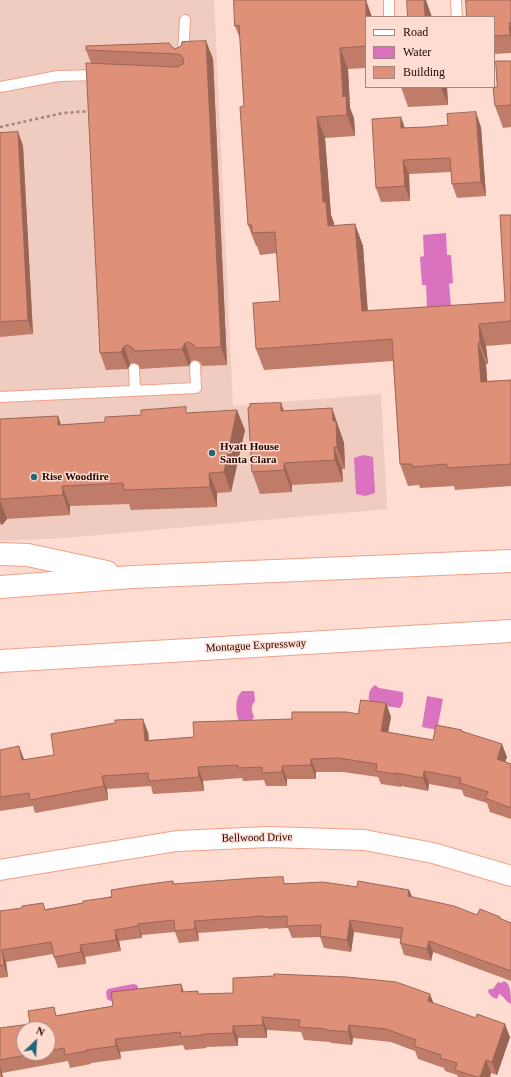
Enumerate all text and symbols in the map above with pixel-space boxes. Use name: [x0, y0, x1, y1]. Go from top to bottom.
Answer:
legend: [365, 16, 495, 88]
text: Road: [403, 25, 428, 39]
text: Water: [403, 45, 431, 59]
text: Building: [403, 65, 445, 79]
place label: Hyatt House Santa Clara: [220, 440, 279, 466]
marker: Hyatt House Santa Clara: [207, 448, 217, 458]
place label: Rise Woodfire: [42, 470, 109, 484]
marker: Rise Woodfire: [29, 472, 39, 482]
street label: Montague Expressway: [205, 637, 307, 655]
street label: Bellwood Drive: [222, 831, 292, 845]
north arrow: [16, 1021, 56, 1061]
text: N: [35, 1024, 47, 1038]

